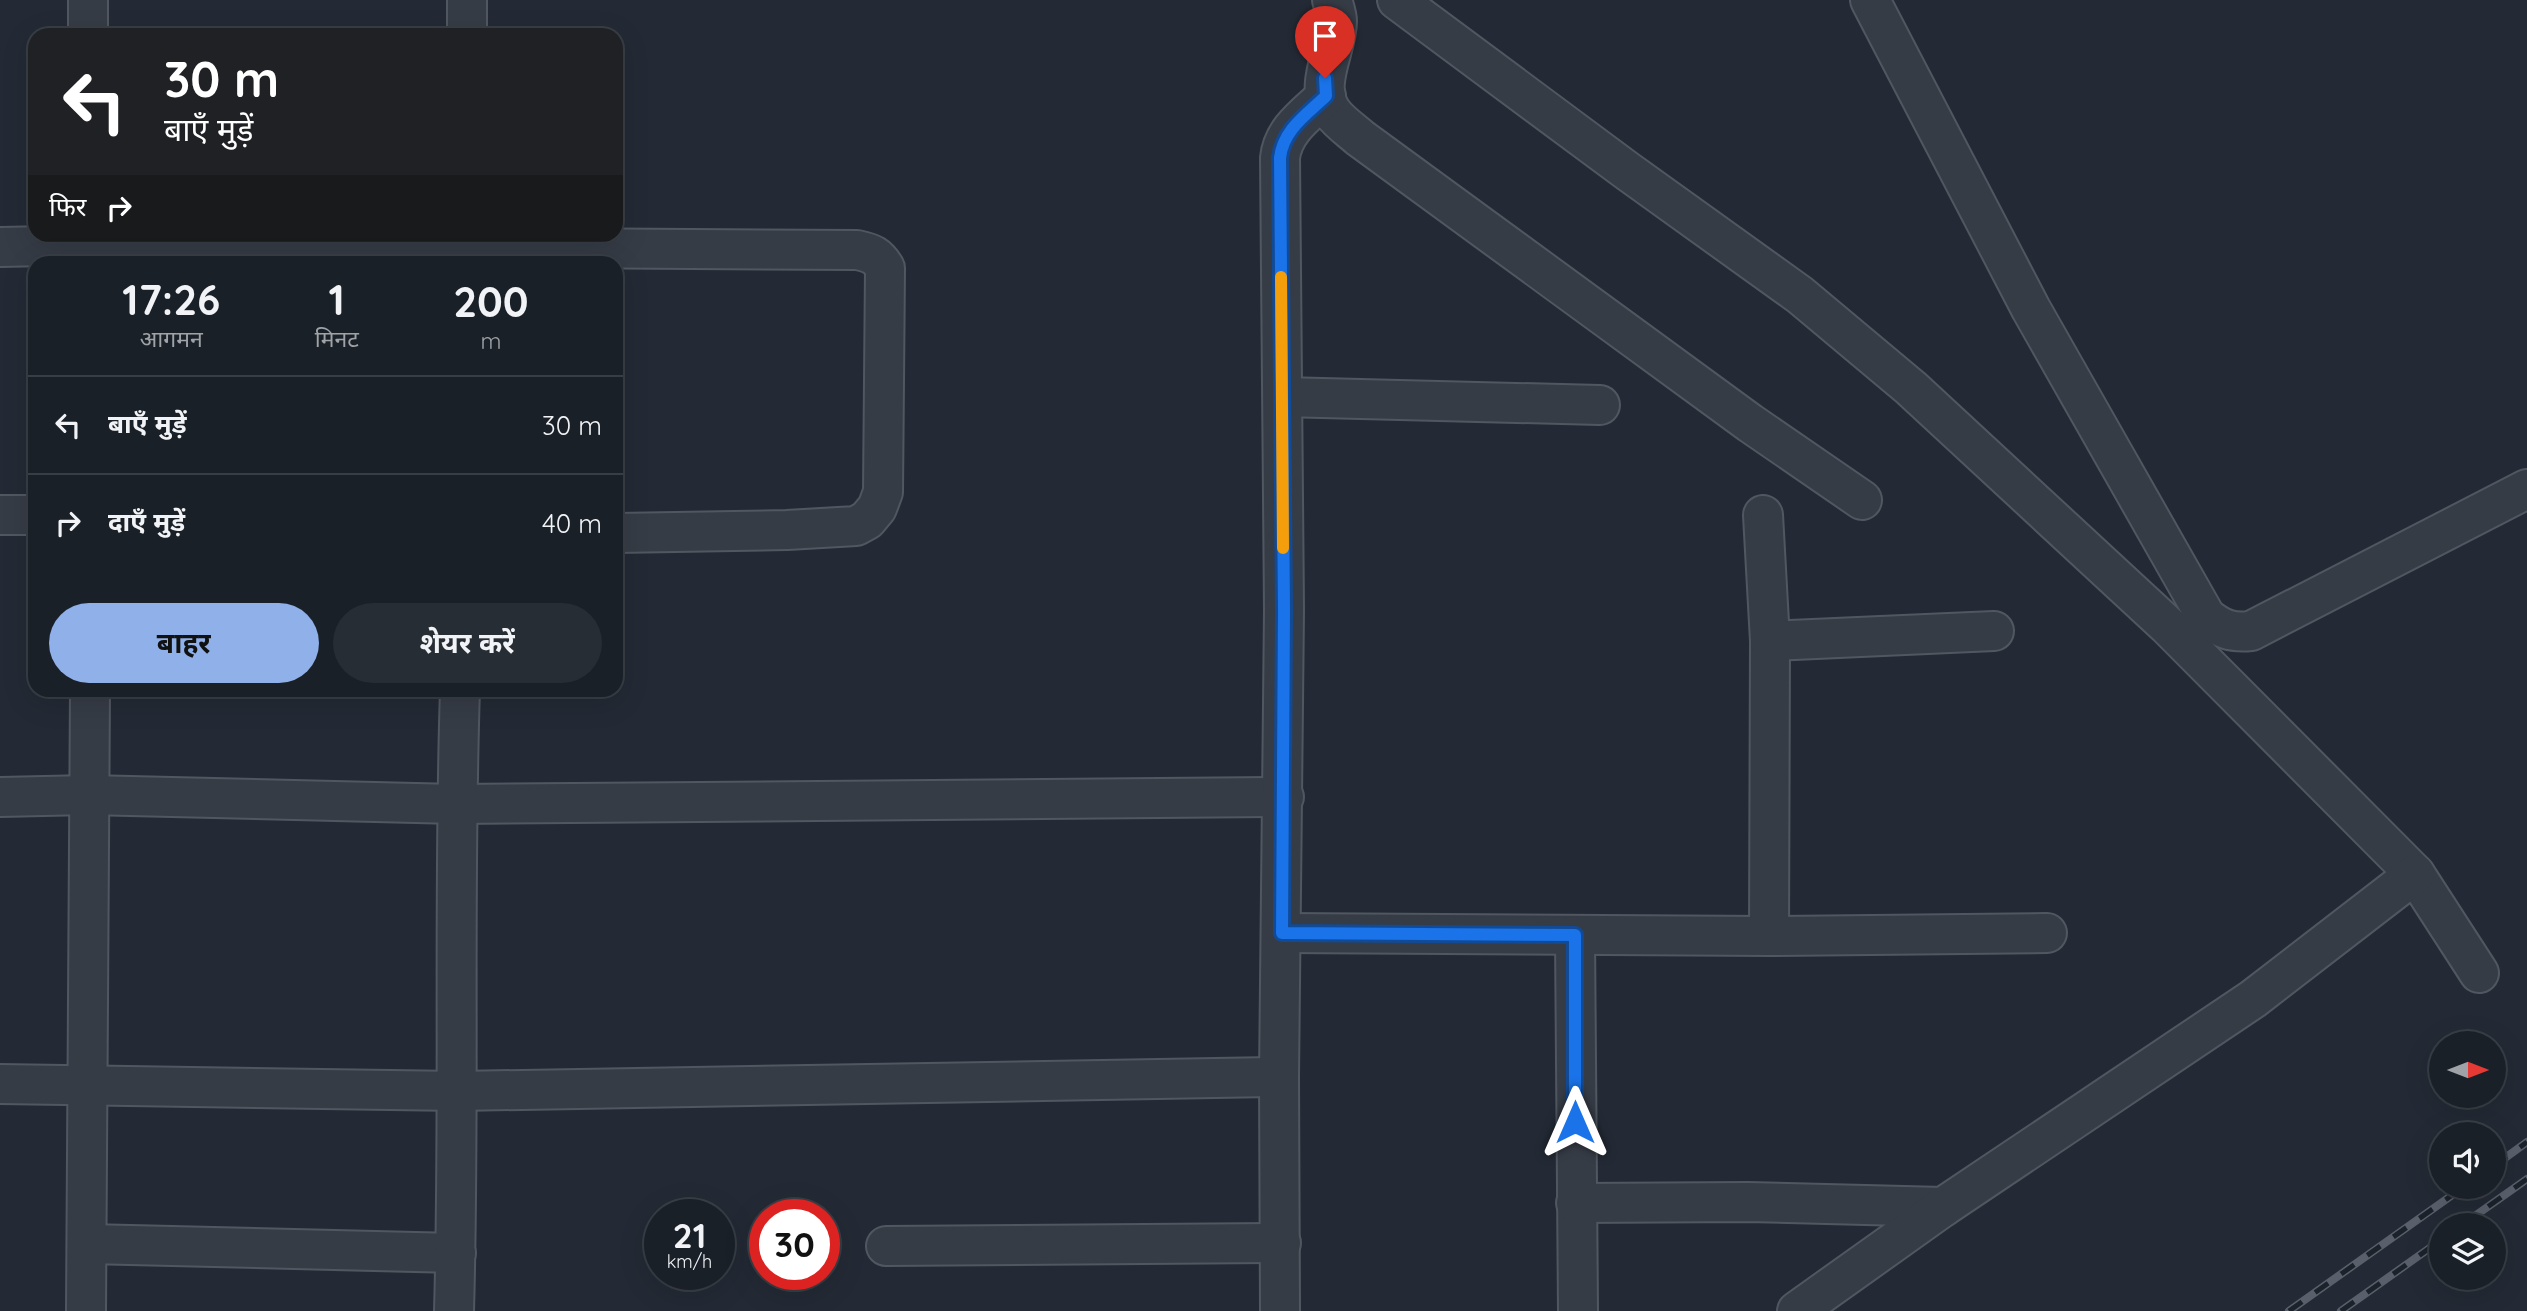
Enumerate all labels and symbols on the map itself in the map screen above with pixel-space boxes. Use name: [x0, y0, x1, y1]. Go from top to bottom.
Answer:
pin: [1295, 6, 1355, 78]
north arrow: [2429, 1031, 2506, 1108]
position arrow: [1538, 1085, 1612, 1159]
speed limit sign: 30: [749, 1199, 840, 1290]

